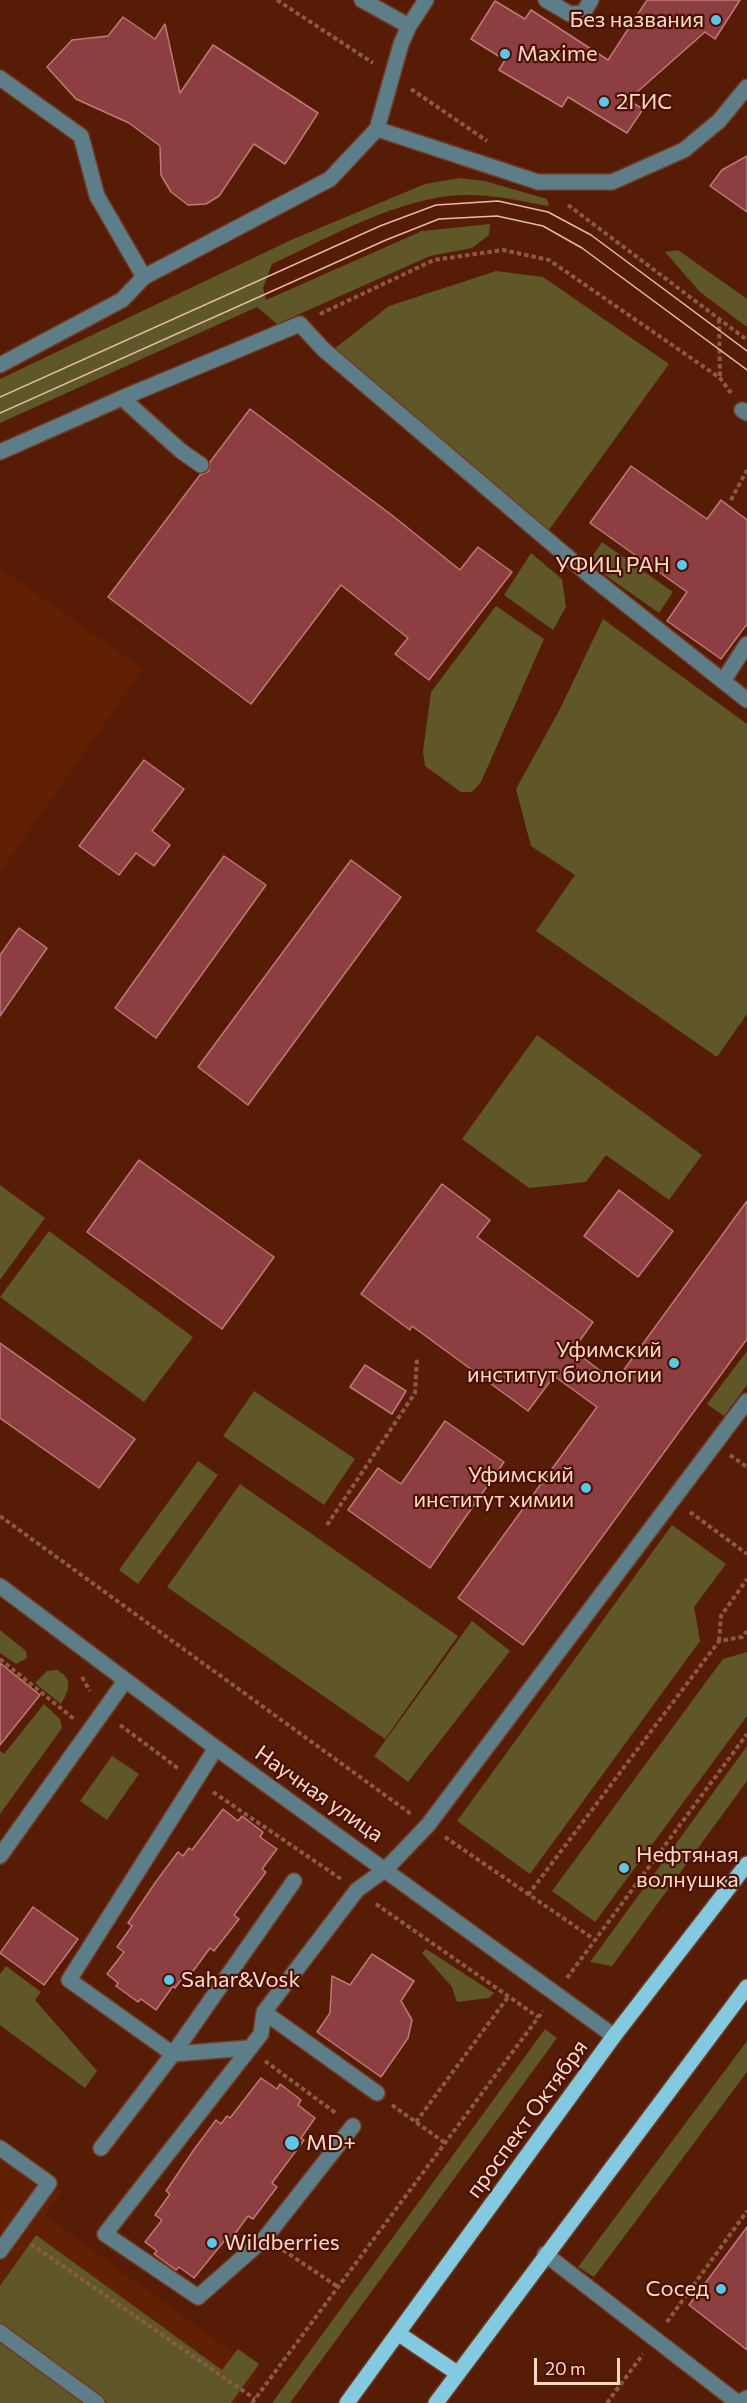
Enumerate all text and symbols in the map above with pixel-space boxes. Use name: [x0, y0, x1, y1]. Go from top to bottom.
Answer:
place label: Без названия: [569, 7, 704, 33]
marker: Без названия: [709, 13, 723, 27]
place label: Maxime: [517, 41, 598, 67]
marker: Maxime: [498, 47, 512, 61]
place label: 2ГИС: [616, 89, 672, 115]
marker: 2ГИС: [597, 95, 611, 109]
place label: УФИЦ РАН: [555, 552, 670, 578]
marker: УФИЦ РАН: [675, 558, 689, 572]
place label: Уфимский институт биологии: [467, 1337, 662, 1388]
marker: Уфимский институт биологии: [667, 1356, 681, 1370]
place label: Уфимский институт химии: [413, 1462, 574, 1514]
marker: Уфимский институт химии: [579, 1481, 593, 1495]
street label: Научная улица: [250, 1740, 388, 1848]
place label: Нефтяная волнушка: [636, 1842, 739, 1894]
marker: Нефтяная волнушка: [617, 1861, 631, 1875]
place label: Sahar&Vosk: [181, 1967, 300, 1993]
marker: Sahar&Vosk: [162, 1973, 176, 1987]
street label: проспект Октября: [461, 2035, 593, 2203]
place label: MD+: [306, 2130, 356, 2156]
marker: MD+: [283, 2134, 301, 2152]
place label: Wildberries: [224, 2230, 340, 2256]
marker: Wildberries: [205, 2236, 219, 2250]
place label: Сосед: [645, 2276, 709, 2302]
marker: Сосед: [714, 2282, 728, 2296]
scale bar: [537, 2346, 622, 2384]
text: 20 m: [545, 2357, 586, 2379]

